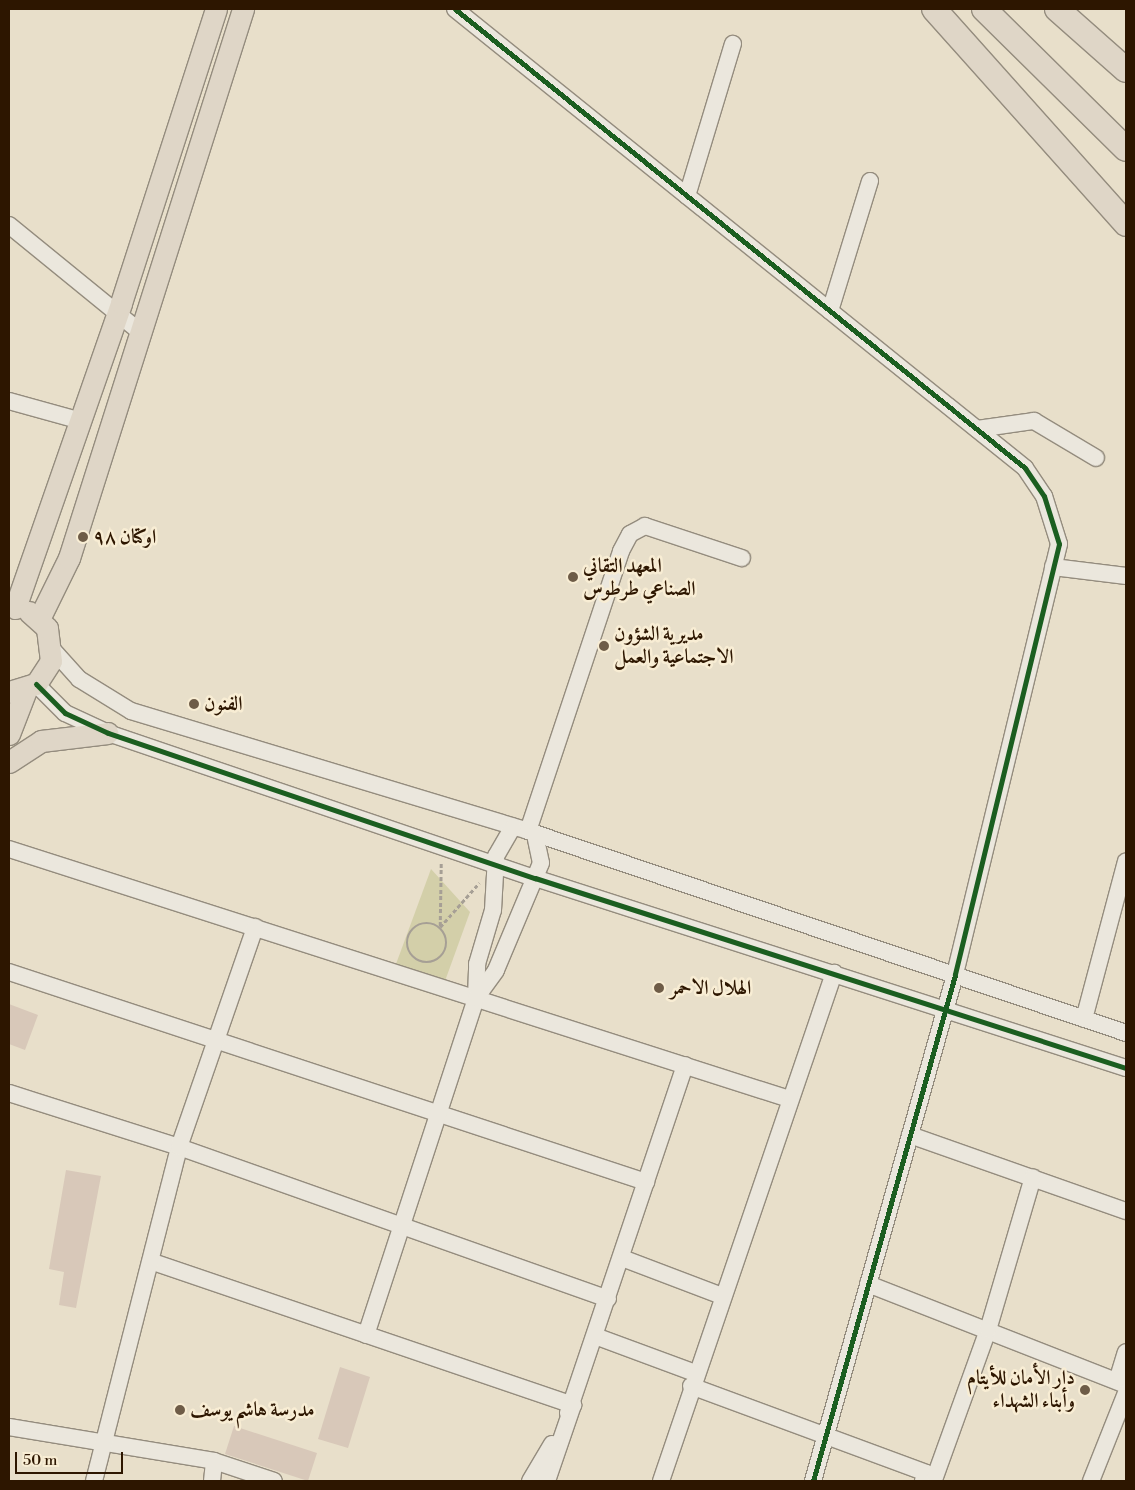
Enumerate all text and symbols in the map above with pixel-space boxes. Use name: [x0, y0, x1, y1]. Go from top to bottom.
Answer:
place label: اوكتان ٩٨: [93, 525, 156, 549]
marker: اوكتان ٩٨: [77, 531, 89, 543]
place label: المعهد التقاني الصناعي طرطوس: [583, 554, 696, 601]
marker: المعهد التقاني الصناعي طرطوس: [567, 571, 579, 583]
place label: مديرية الشؤون الاجتماعية والعمل: [614, 622, 733, 669]
marker: مديرية الشؤون الاجتماعية والعمل: [598, 640, 610, 652]
place label: الفنون: [204, 692, 243, 716]
marker: الفنون: [188, 698, 200, 710]
place label: الهلال الاحمر: [670, 976, 751, 1000]
marker: الهلال الاحمر: [652, 981, 666, 995]
place label: دار الأمان للأيتام وأبناء الشهداء: [967, 1366, 1075, 1413]
marker: دار الأمان للأيتام وأبناء الشهداء: [1079, 1384, 1091, 1396]
place label: مدرسة هاشم يوسف: [190, 1398, 314, 1422]
marker: مدرسة هاشم يوسف: [174, 1404, 186, 1416]
scale bar: [18, 1442, 125, 1474]
text: 50 m: [23, 1451, 57, 1470]

